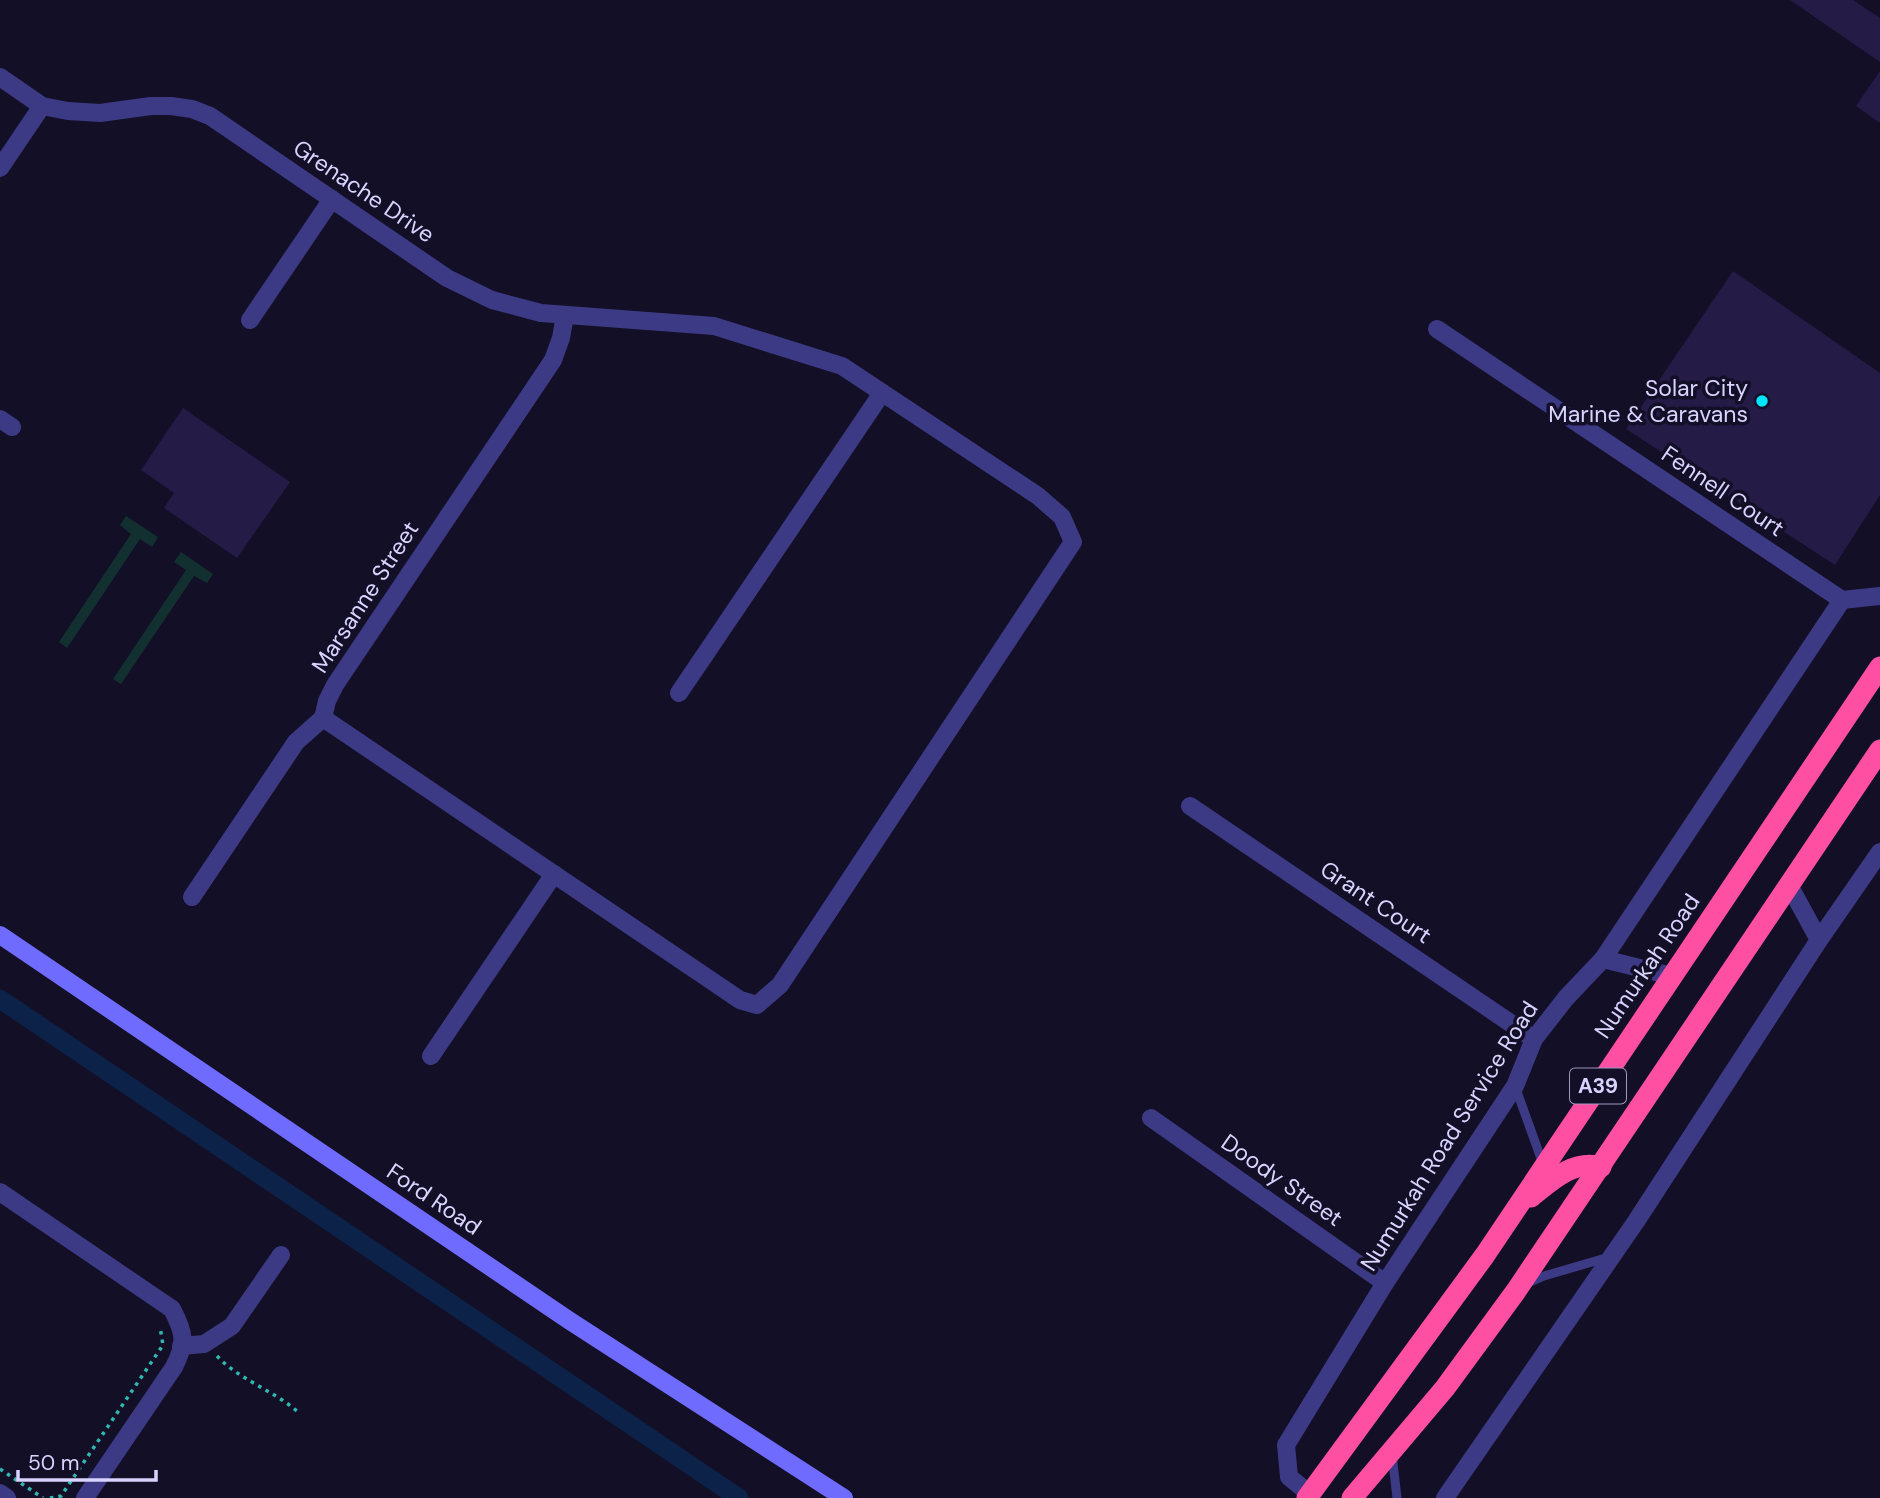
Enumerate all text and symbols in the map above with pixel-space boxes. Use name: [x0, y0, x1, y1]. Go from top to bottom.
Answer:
street label: Grenache Drive: [288, 133, 440, 249]
place label: Solar City Marine & Caravans: [1548, 373, 1748, 429]
marker: Solar City Marine & Caravans: [1754, 393, 1770, 409]
street label: Fennell Court: [1656, 439, 1790, 543]
street label: Marsanne Street: [305, 515, 425, 679]
street label: Grant Court: [1315, 854, 1437, 950]
street label: Numurkah Road: [1588, 888, 1706, 1044]
street label: Numurkah Road Service Road: [1353, 995, 1545, 1277]
road number: A39: [1570, 1068, 1626, 1104]
street label: Doody Street: [1215, 1127, 1349, 1233]
street label: Ford Road: [381, 1156, 487, 1242]
scale bar: [18, 1438, 156, 1482]
text: 50 m: [28, 1449, 79, 1477]

